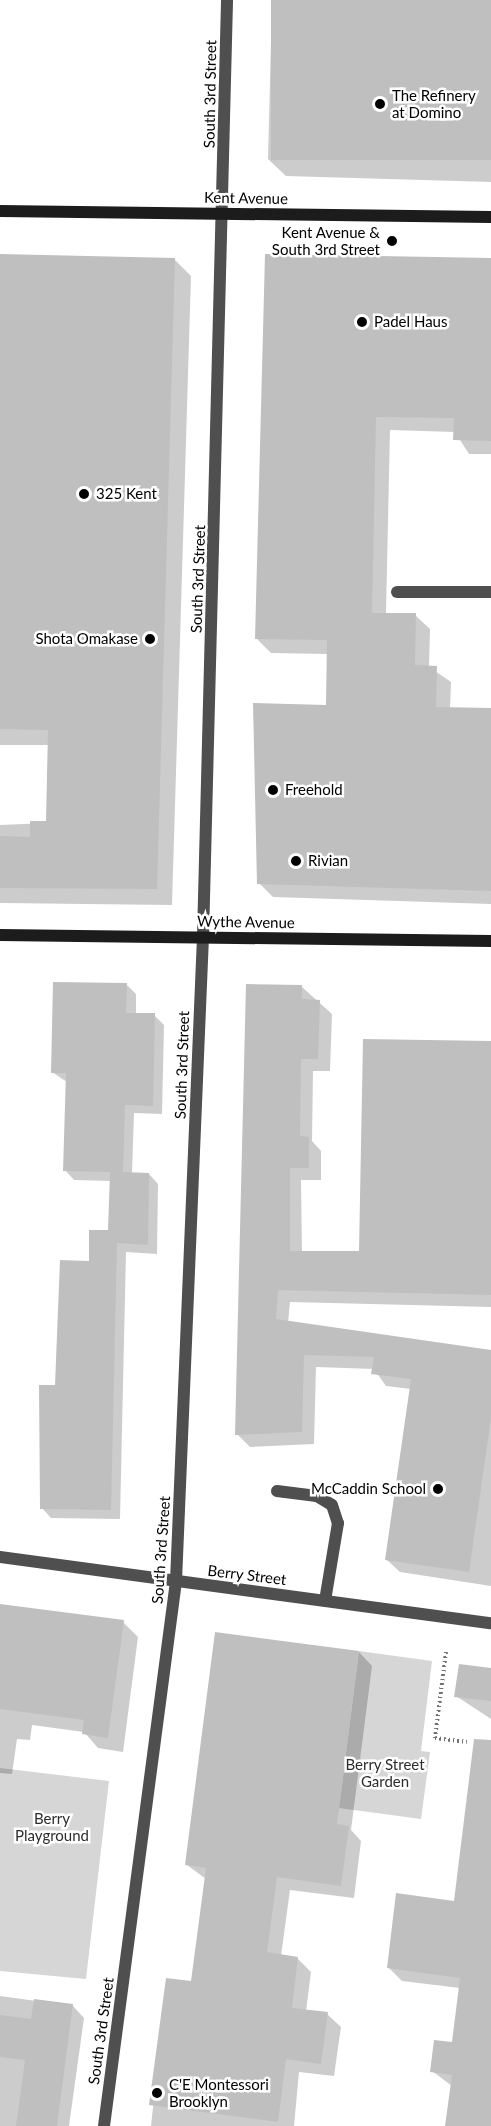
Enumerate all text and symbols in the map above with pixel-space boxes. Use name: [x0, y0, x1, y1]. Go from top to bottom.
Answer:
street label: South 3rd Street: [200, 40, 220, 148]
place label: The Refinery at Domino: [392, 86, 476, 121]
marker: The Refinery at Domino: [373, 97, 387, 111]
street label: Kent Avenue: [204, 188, 288, 208]
place label: Kent Avenue & South 3rd Street: [272, 223, 380, 258]
marker: Kent Avenue & South 3rd Street: [385, 234, 399, 248]
place label: Padel Haus: [374, 313, 447, 331]
marker: Padel Haus: [355, 315, 369, 329]
place label: 325 Kent: [96, 485, 157, 503]
marker: 325 Kent: [77, 487, 91, 501]
street label: South 3rd Street: [187, 525, 209, 633]
place label: Shota Omakase: [35, 630, 138, 648]
marker: Shota Omakase: [143, 632, 157, 646]
place label: Freehold: [285, 781, 343, 799]
marker: Freehold: [266, 783, 280, 797]
place label: Rivian: [308, 852, 348, 870]
marker: Rivian: [289, 854, 303, 868]
street label: Wythe Avenue: [197, 912, 295, 932]
street label: South 3rd Street: [171, 1011, 193, 1119]
place label: McCaddin School: [311, 1480, 426, 1498]
marker: McCaddin School: [431, 1482, 445, 1496]
street label: South 3rd Street: [148, 1495, 174, 1605]
street label: Berry Street: [206, 1561, 288, 1589]
park label: Berry Street Garden: [345, 1755, 425, 1790]
park label: Berry Playground: [15, 1809, 89, 1844]
street label: South 3rd Street: [85, 1976, 117, 2086]
place label: C'E Montessori Brooklyn: [169, 2075, 269, 2110]
marker: C'E Montessori Brooklyn: [150, 2086, 164, 2100]

